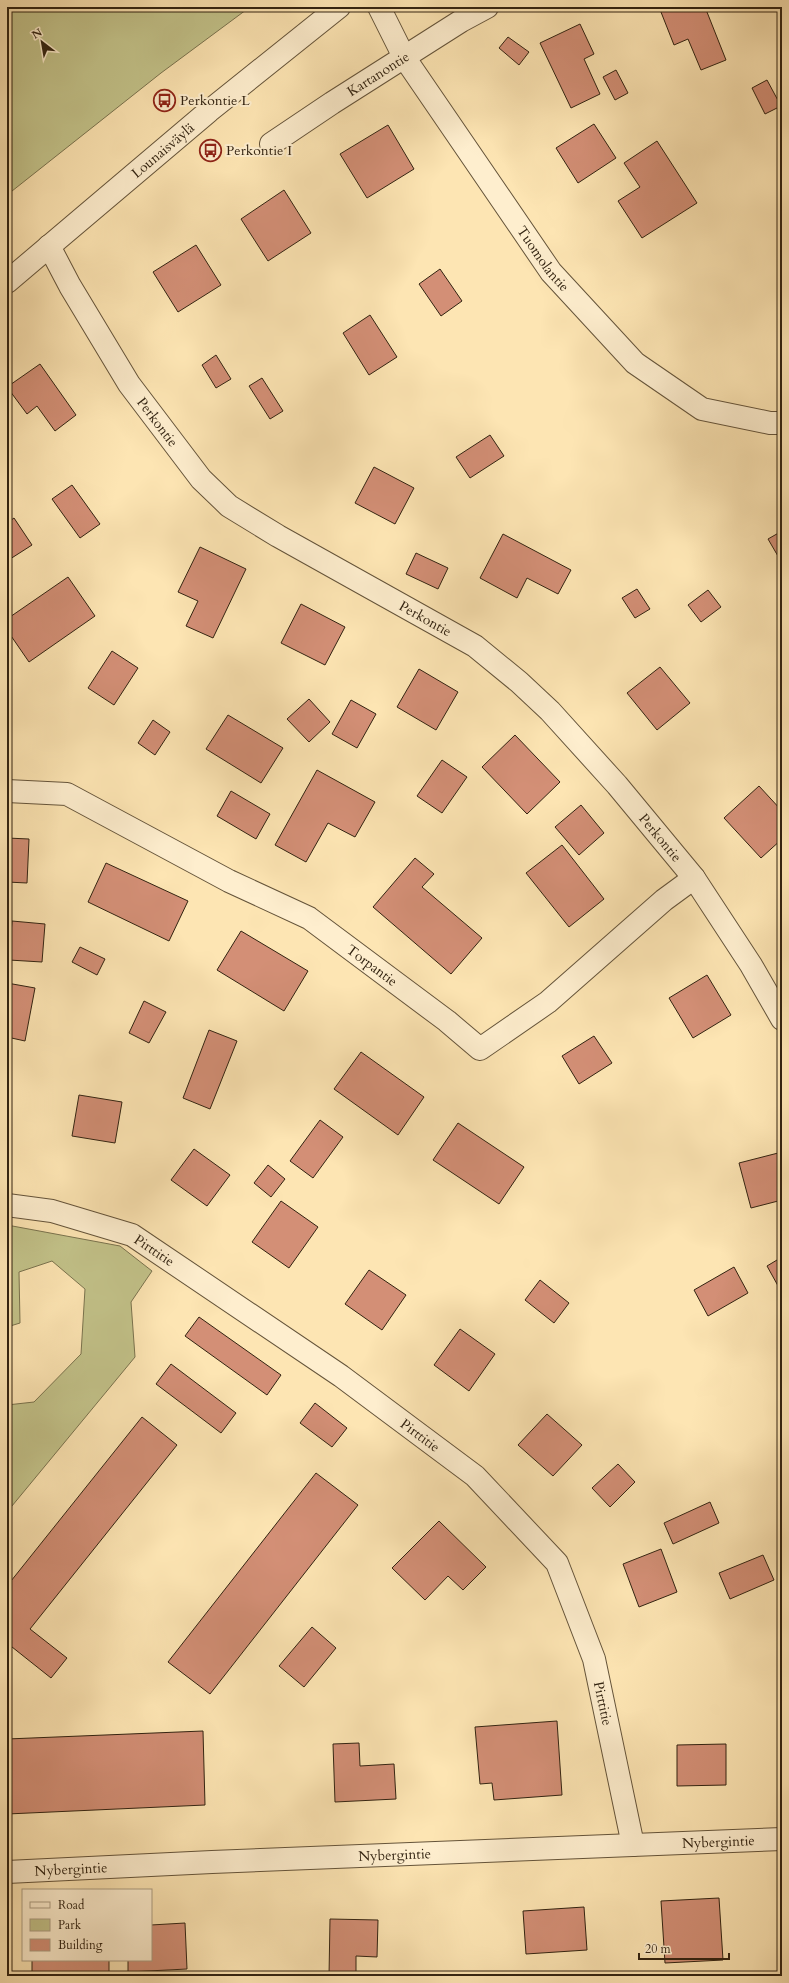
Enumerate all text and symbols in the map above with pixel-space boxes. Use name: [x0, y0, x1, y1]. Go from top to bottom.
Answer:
north arrow: [22, 22, 62, 62]
text: N: [29, 25, 45, 43]
street label: Kartanontie: [343, 47, 413, 101]
bus stop icon: Perkontie L: [151, 87, 177, 113]
place label: Perkontie L: [180, 91, 250, 110]
street label: Lounaisväylä: [127, 118, 198, 182]
bus stop icon: Perkontie I: [197, 137, 223, 163]
place label: Perkontie I: [226, 141, 292, 160]
street label: Tuomolantie: [513, 222, 574, 296]
street label: Perkontie: [133, 393, 183, 450]
street label: Perkontie: [396, 596, 455, 641]
street label: Perkontie: [635, 809, 686, 866]
street label: Torpantie: [343, 940, 402, 991]
street label: Pirttitie: [131, 1230, 178, 1271]
street label: Pirttitie: [397, 1414, 444, 1456]
street label: Pirttitie: [589, 1679, 617, 1727]
street label: Nybergintie: [682, 1831, 755, 1853]
street label: Nybergintie: [358, 1844, 431, 1866]
street label: Nybergintie: [34, 1858, 108, 1880]
legend: [22, 1889, 152, 1961]
text: Road: [58, 1897, 85, 1913]
text: Park: [58, 1917, 82, 1933]
scale bar: [639, 1935, 729, 1961]
text: Building: [58, 1937, 103, 1953]
text: 20 m: [645, 1941, 672, 1957]

